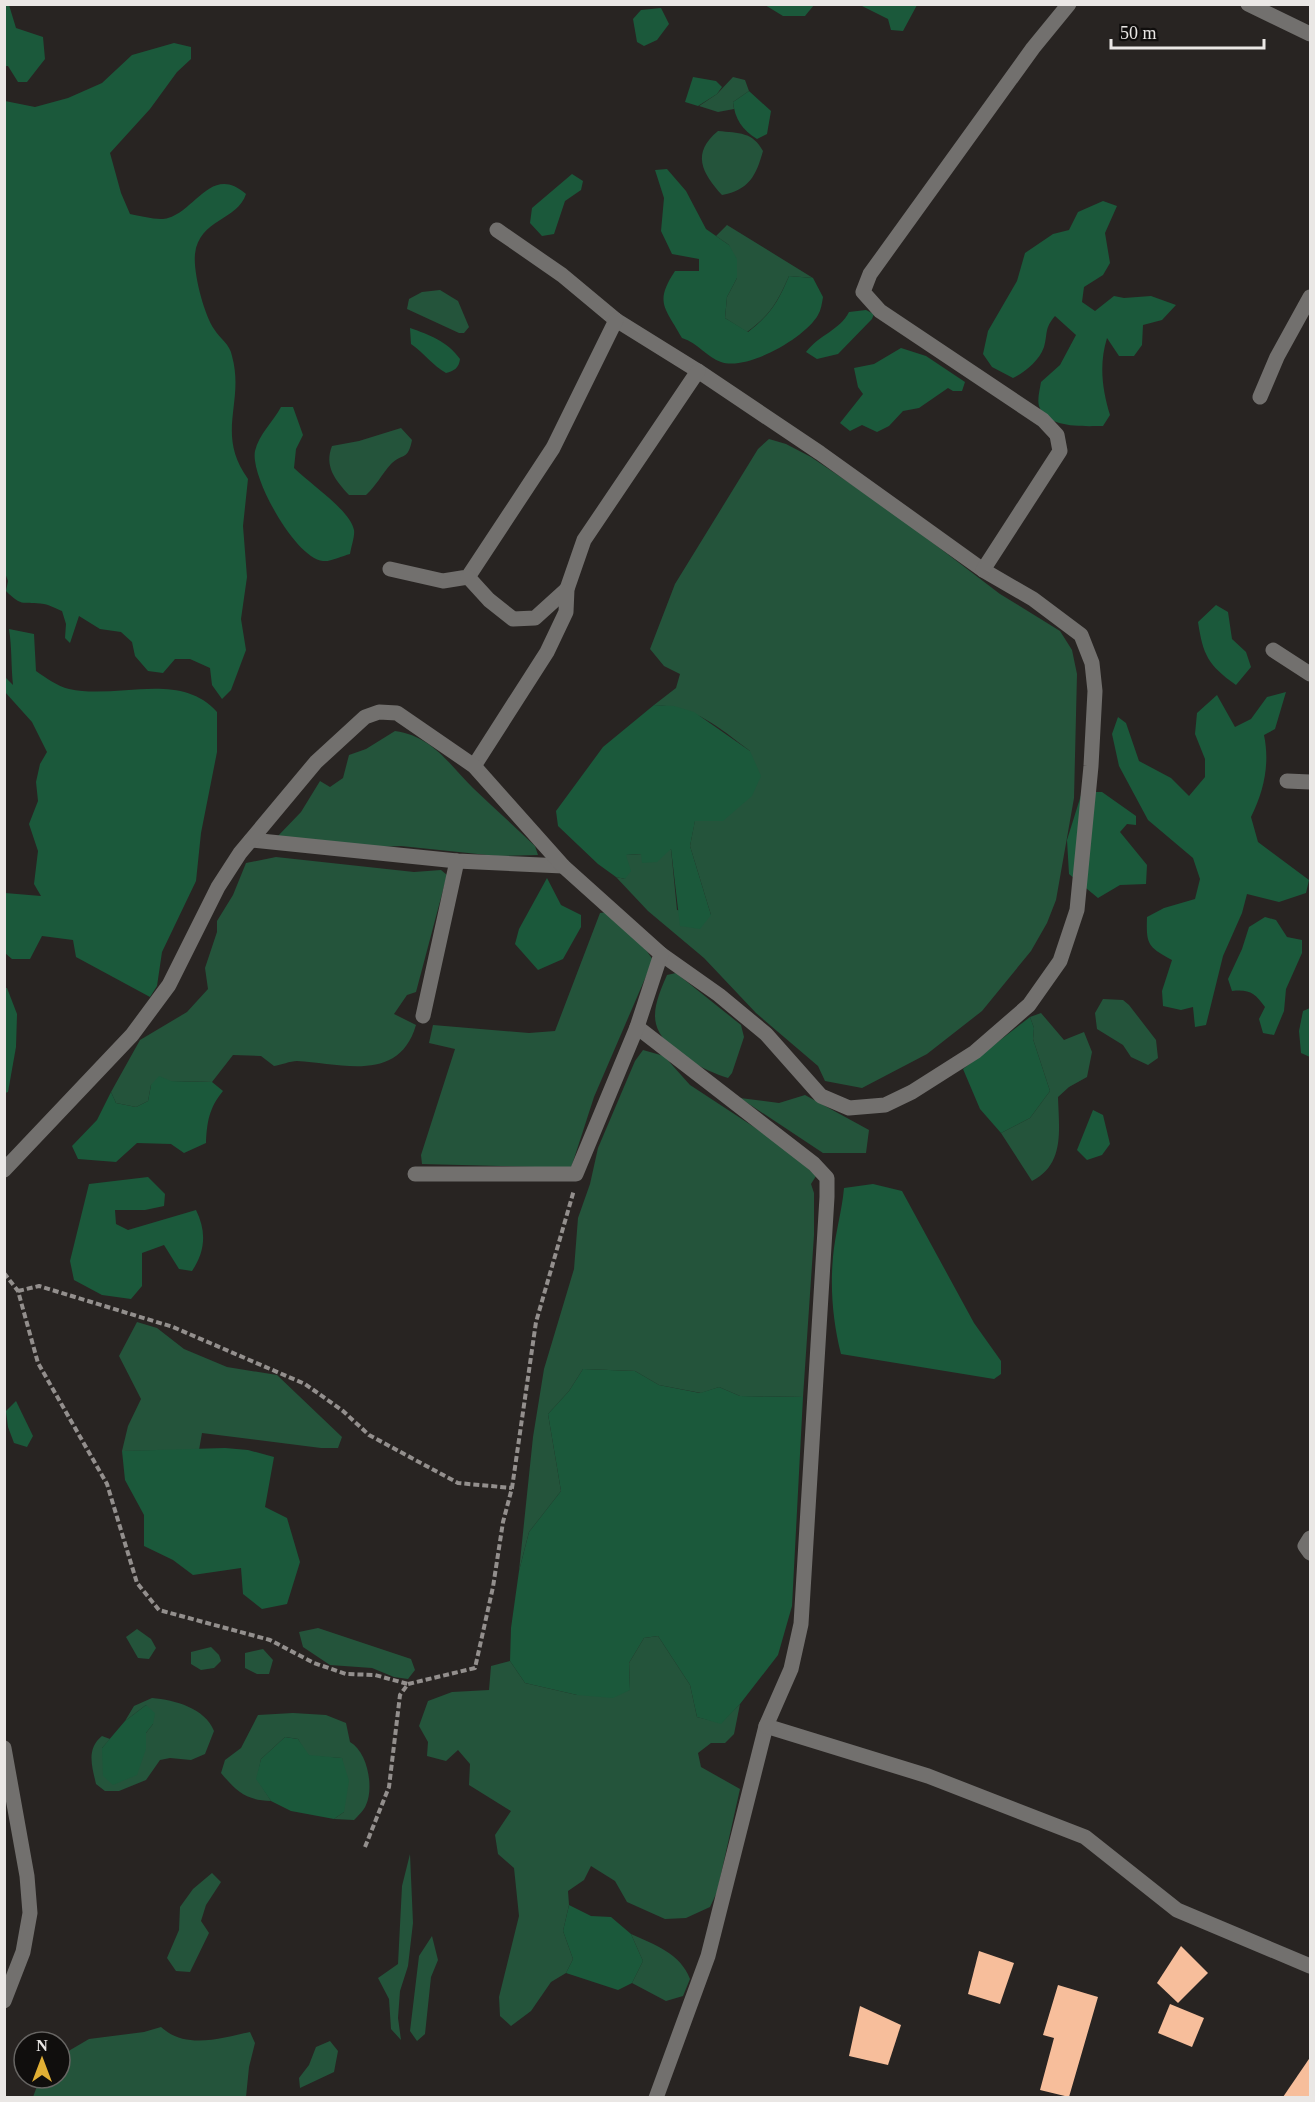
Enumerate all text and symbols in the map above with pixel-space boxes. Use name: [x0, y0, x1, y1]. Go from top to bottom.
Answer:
scale bar: [1111, 12, 1264, 50]
text: 50 m: [1120, 23, 1157, 43]
north arrow: [12, 2030, 72, 2090]
text: N: [36, 2037, 48, 2054]

